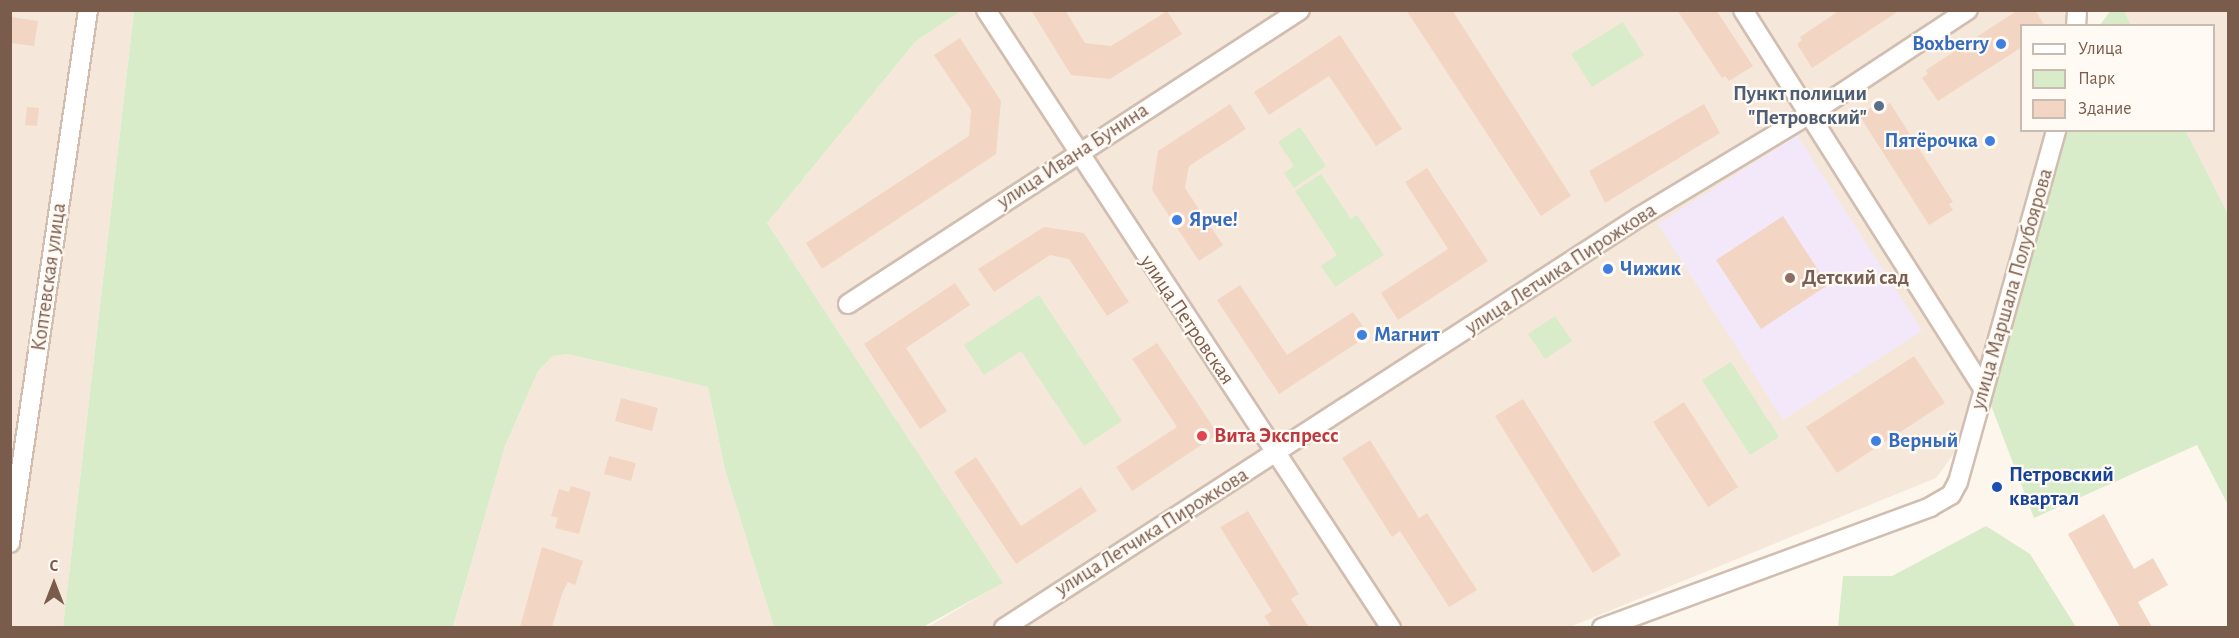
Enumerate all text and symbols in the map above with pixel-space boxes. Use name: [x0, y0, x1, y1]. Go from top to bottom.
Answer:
legend: [2020, 24, 2215, 132]
place label: Boxberry: [1912, 31, 1989, 57]
marker: Boxberry: [1994, 37, 2008, 51]
text: Улица: [2078, 40, 2123, 58]
text: Парк: [2078, 70, 2115, 88]
place label: Пункт полиции "Петровский": [1733, 81, 1867, 131]
street label: улица Ивана Бунина: [993, 98, 1153, 214]
marker: Пункт полиции "Петровский": [1872, 99, 1886, 113]
text: Здание: [2078, 100, 2132, 118]
place label: Пятёрочка: [1884, 128, 1978, 154]
marker: Пятёрочка: [1983, 134, 1997, 148]
street label: улица Маршала Полубоярова: [1965, 166, 2059, 412]
street label: улица Летчика Пирожкова: [1461, 198, 1661, 340]
street label: Коптевская улица: [26, 201, 72, 353]
place label: Ярче!: [1189, 207, 1238, 233]
marker: Ярче!: [1170, 213, 1184, 227]
street label: улица Петровская: [1134, 250, 1240, 390]
place label: Чижик: [1620, 256, 1681, 282]
marker: Чижик: [1601, 262, 1615, 276]
place label: Детский сад: [1802, 265, 1909, 291]
marker: Детский сад: [1783, 271, 1797, 285]
place label: Магнит: [1374, 322, 1440, 348]
marker: Магнит: [1355, 328, 1369, 342]
place label: Вита Экспресс: [1214, 423, 1339, 449]
place label: Верный: [1888, 428, 1958, 454]
marker: Вита Экспресс: [1195, 429, 1209, 443]
marker: Верный: [1869, 434, 1883, 448]
street label: улица Летчика Пирожкова: [1051, 462, 1253, 602]
place label: Петровский квартал: [2009, 462, 2114, 512]
marker: Петровский квартал: [1990, 480, 2004, 494]
north arrow: [24, 554, 84, 614]
text: С: [50, 558, 58, 574]

